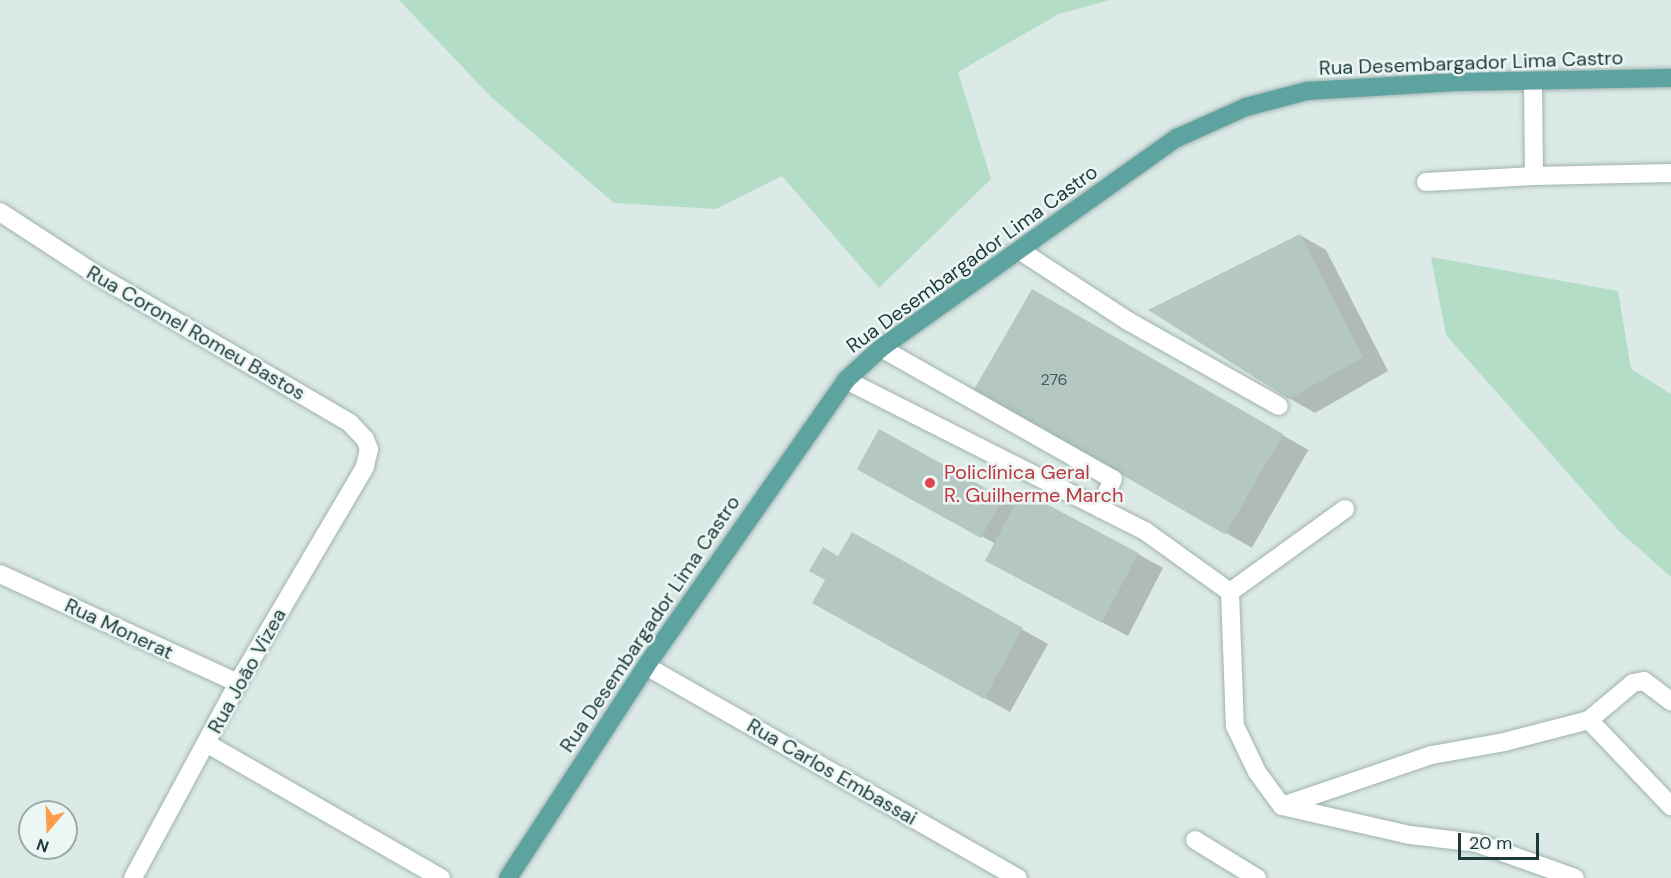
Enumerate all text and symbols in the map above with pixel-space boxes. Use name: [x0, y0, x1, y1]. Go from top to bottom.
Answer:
street label: Rua Desembargador Lima Castro: [1318, 46, 1624, 80]
street label: Rua Desembargador Lima Castro: [842, 160, 1102, 358]
street label: Rua Coronel Romeu Bastos: [82, 261, 310, 405]
house number: 276: [1040, 370, 1068, 390]
place label: Policlínica Geral R. Guilherme March: [944, 460, 1123, 507]
marker: Policlínica Geral R. Guilherme March: [921, 474, 939, 492]
street label: Rua Desembargador Lima Castro: [555, 491, 745, 757]
street label: Rua Monerat: [61, 593, 177, 665]
street label: Rua João Vizea: [203, 604, 291, 738]
street label: Rua Carlos Embassai: [743, 714, 921, 830]
north arrow: [18, 800, 78, 860]
scale bar: [1461, 821, 1542, 859]
text: 20 m: [1469, 831, 1512, 855]
text: N: [34, 834, 52, 857]

